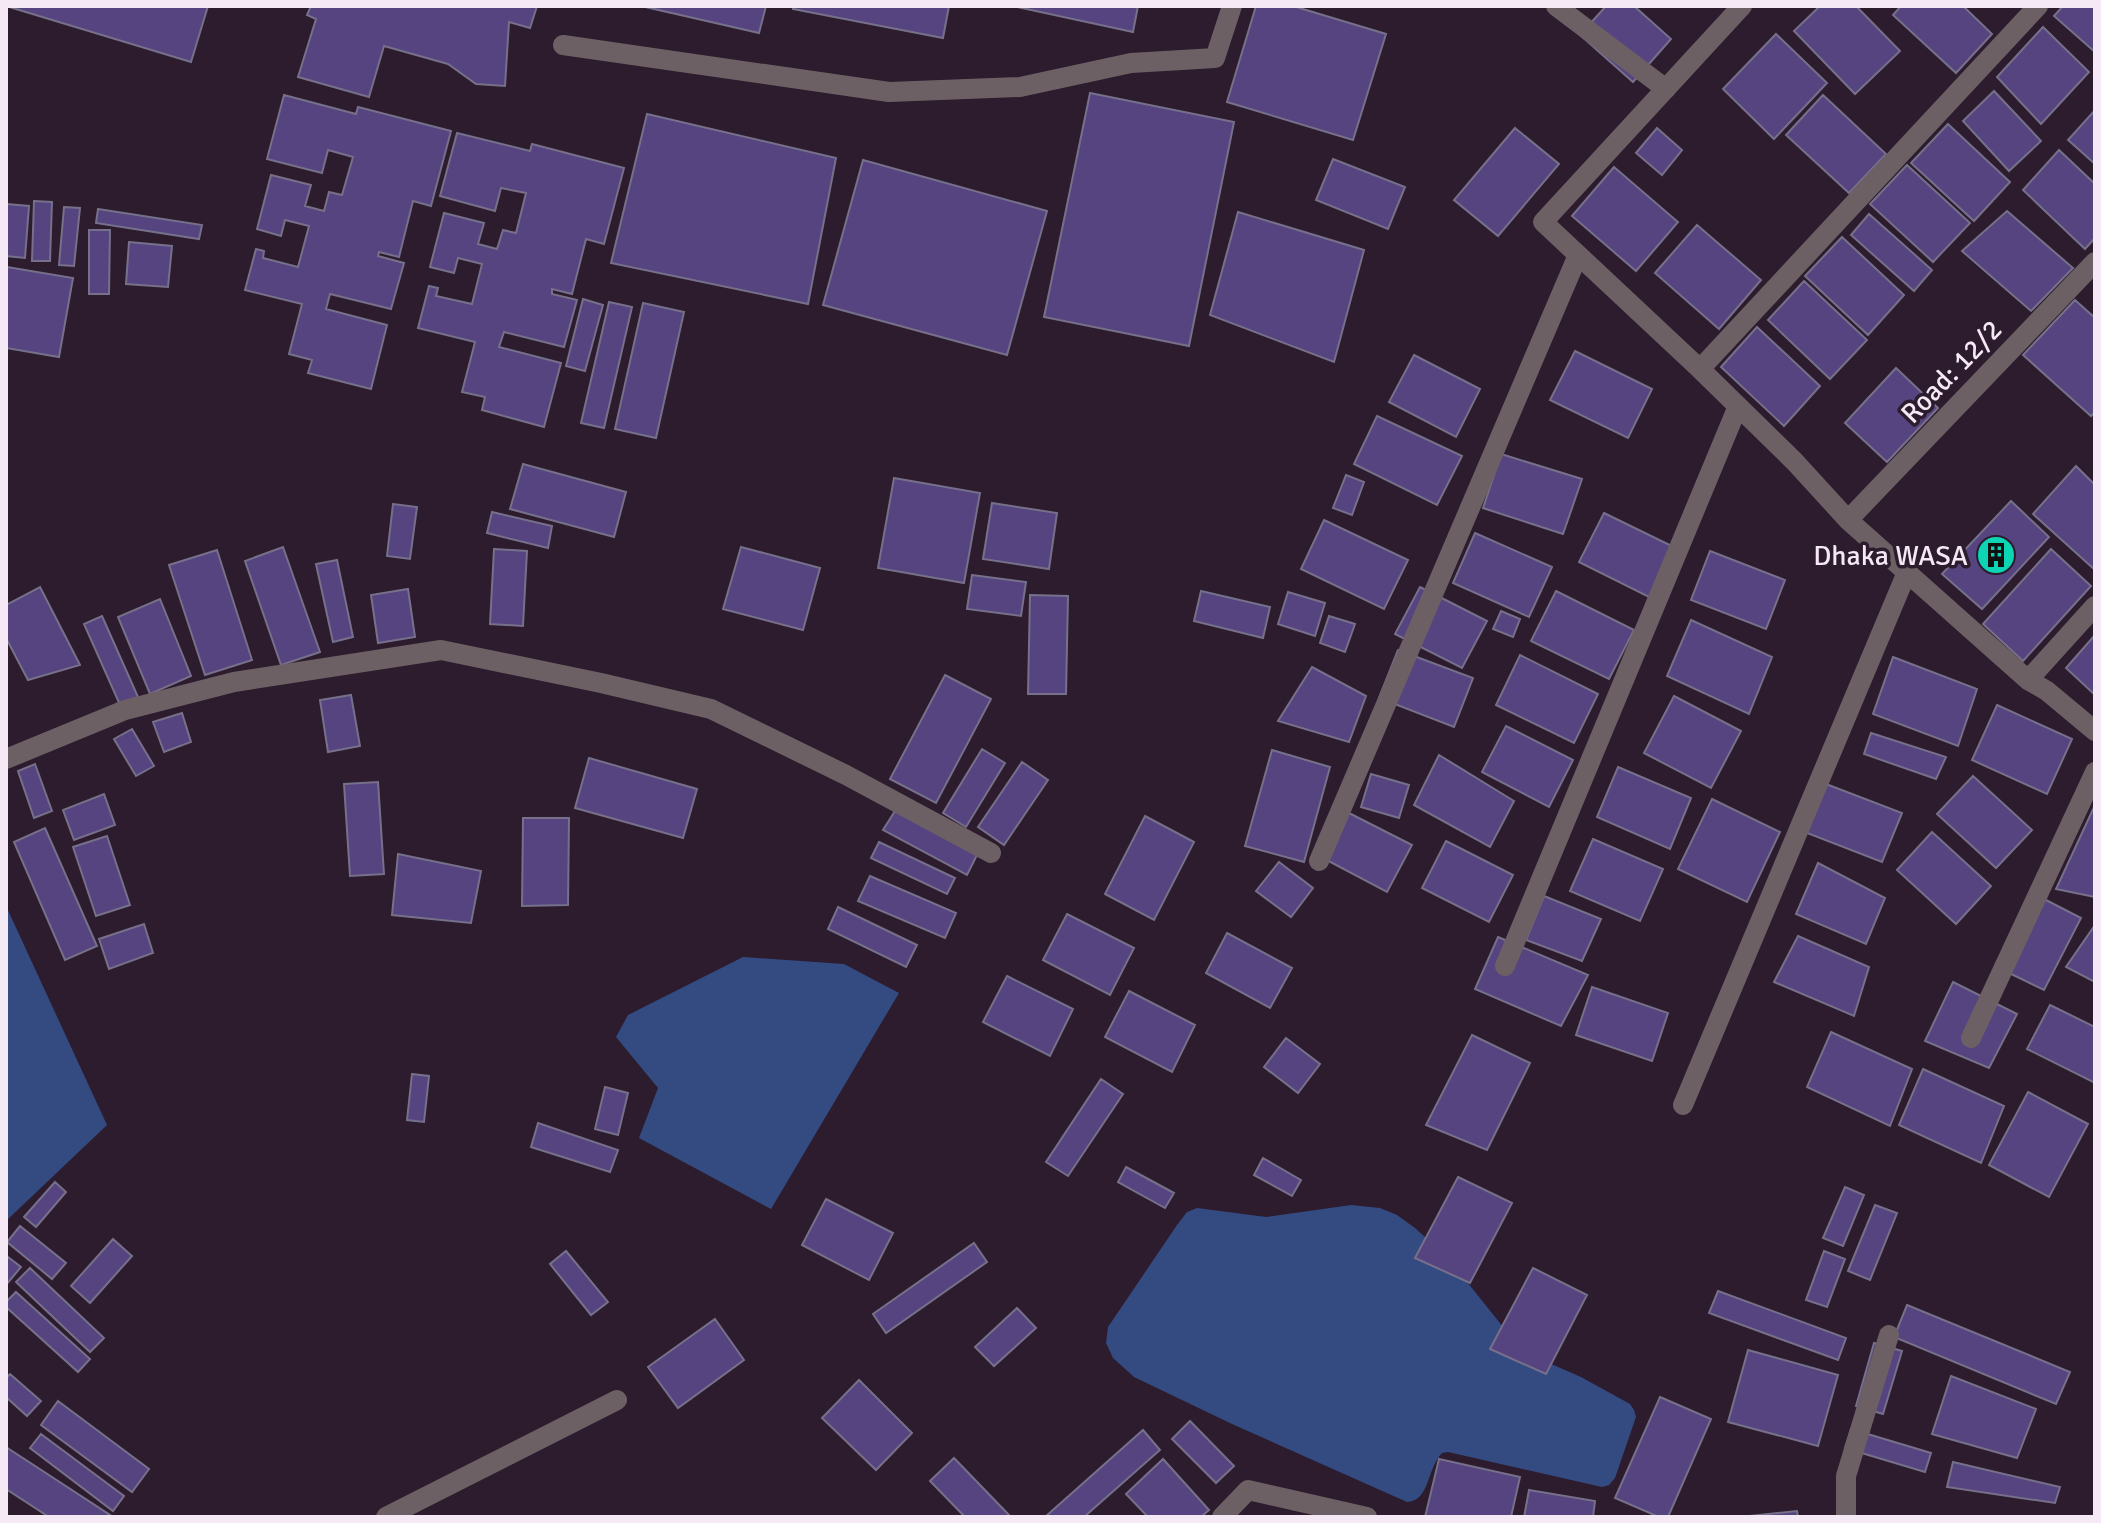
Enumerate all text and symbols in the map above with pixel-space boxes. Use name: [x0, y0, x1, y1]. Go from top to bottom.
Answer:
street label: Road: 12/2: [1894, 313, 2009, 431]
building icon: Dhaka WASA: [1975, 534, 2017, 576]
place label: Dhaka WASA: [1813, 539, 1968, 573]

